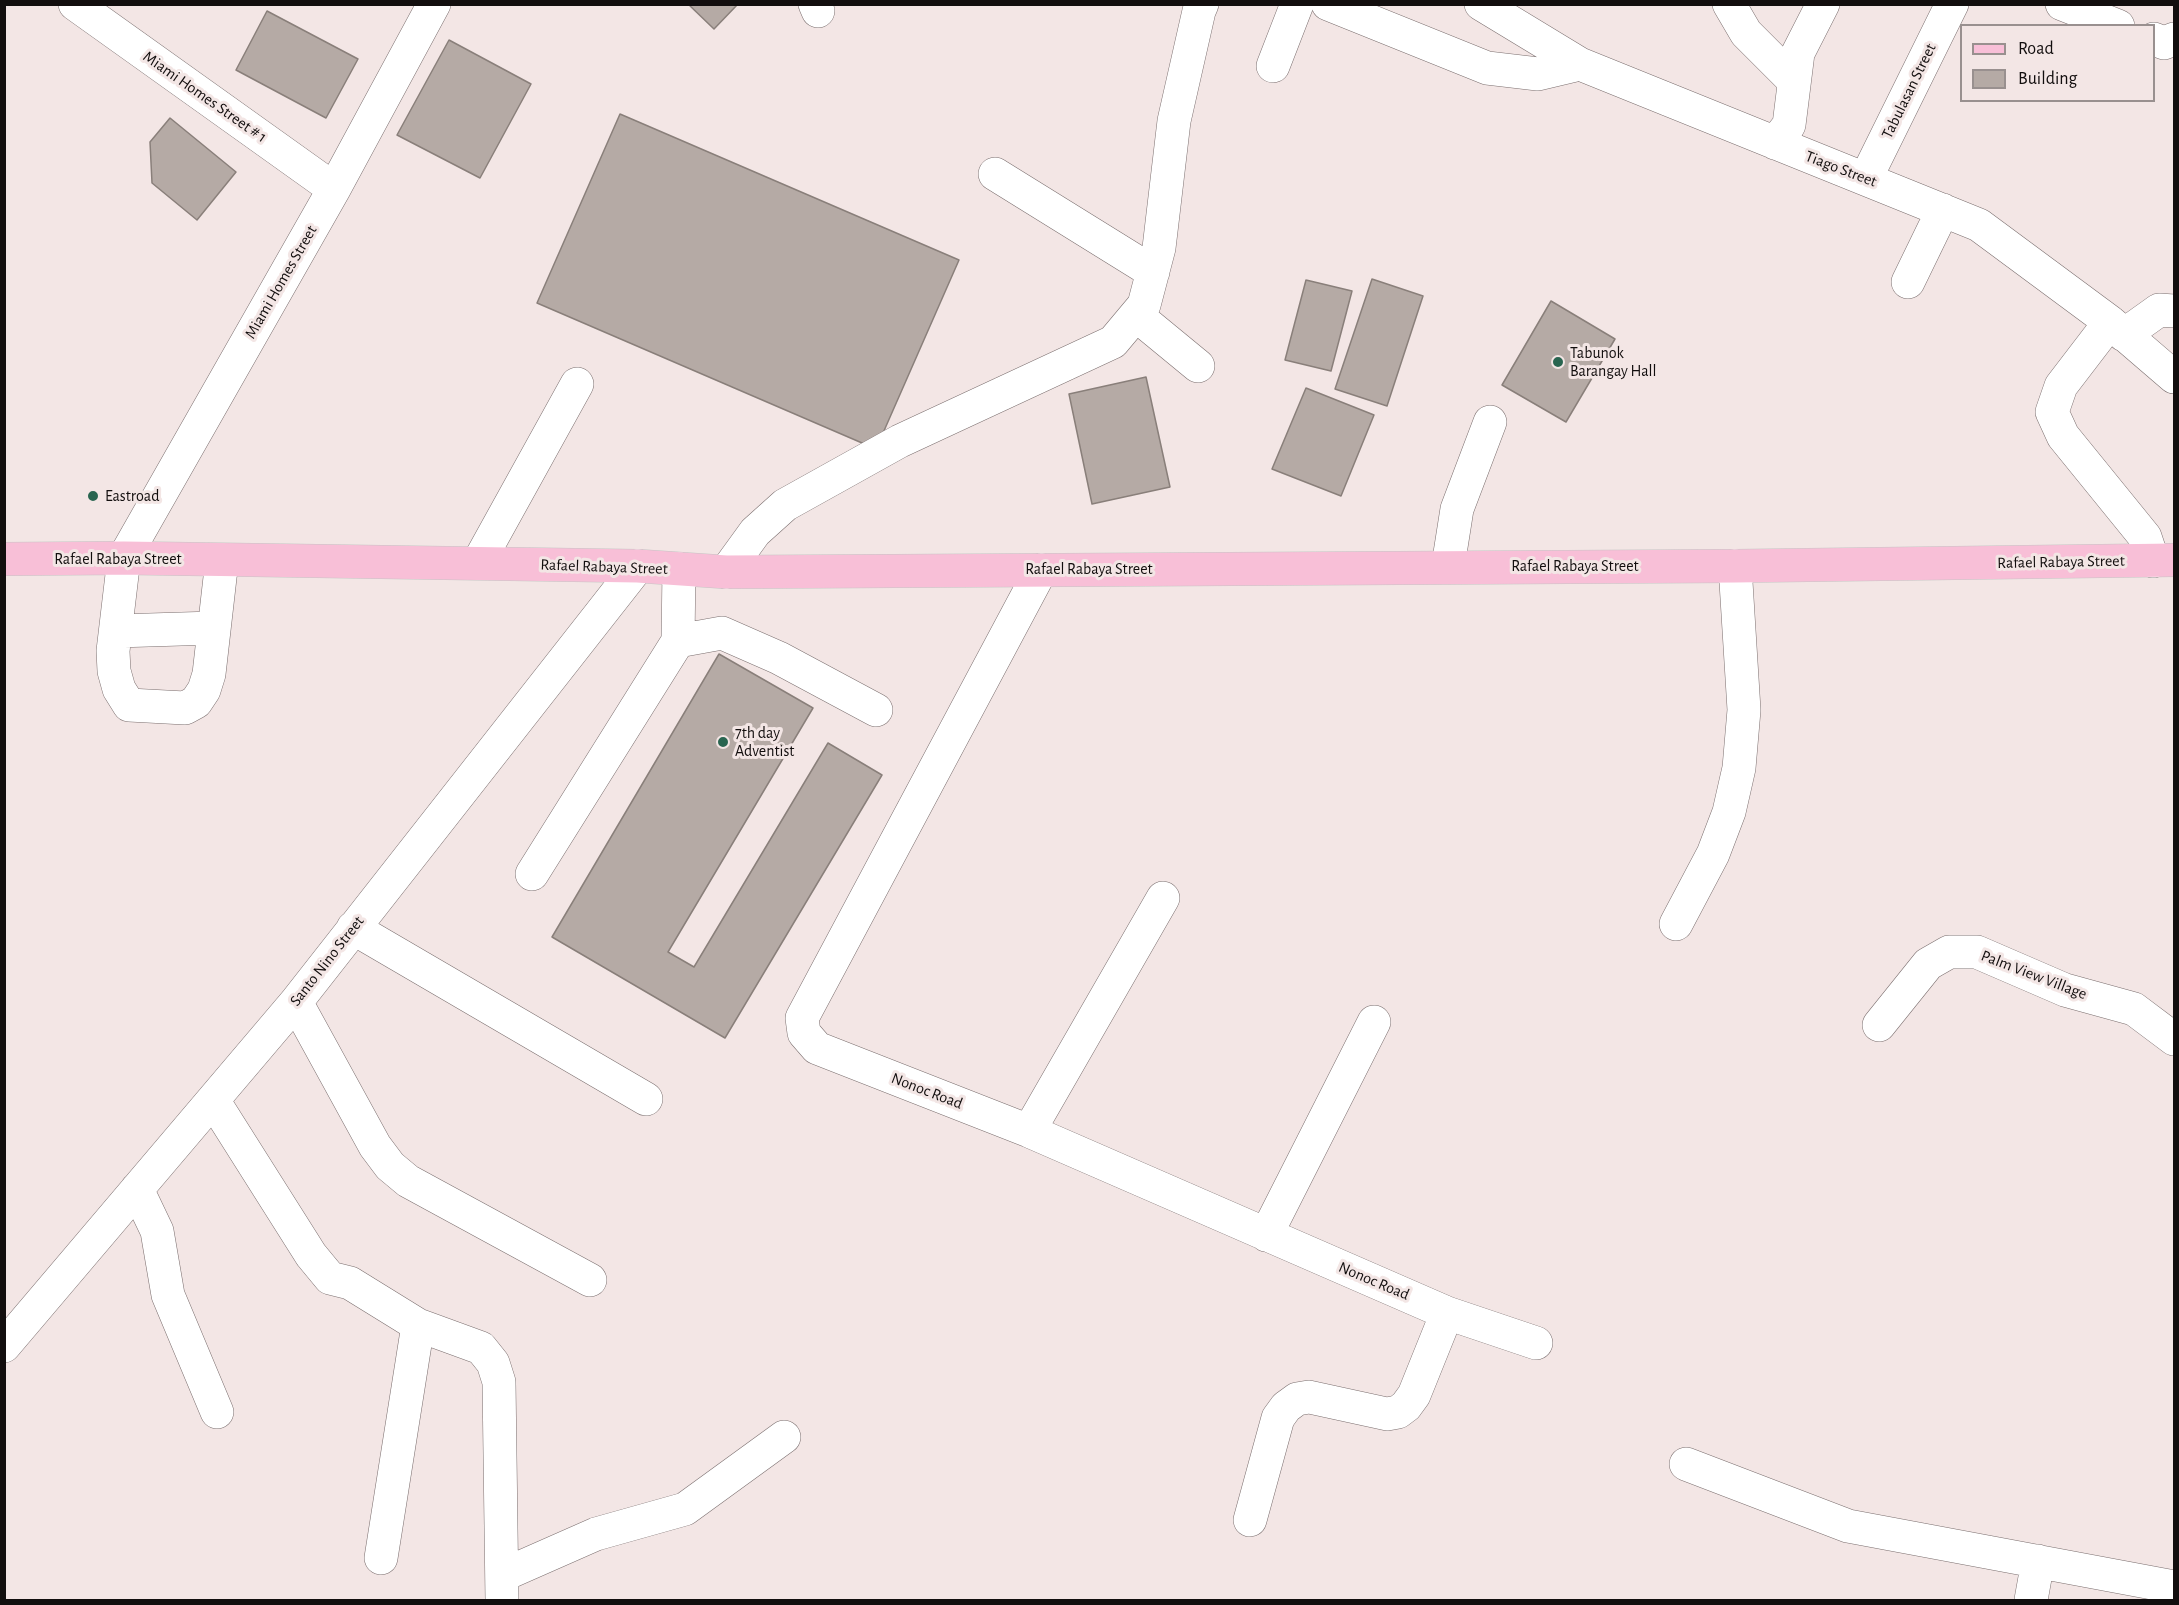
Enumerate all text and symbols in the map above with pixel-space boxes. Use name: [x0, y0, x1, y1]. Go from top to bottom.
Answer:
legend: [1960, 24, 2155, 102]
street label: Tabulasan Street: [1878, 40, 1940, 142]
text: Road: [2018, 40, 2054, 58]
street label: Miami Homes Street # 1: [139, 47, 271, 147]
text: Building: [2018, 70, 2077, 88]
street label: Tiago Street: [1803, 147, 1879, 191]
street label: Miami Homes Street: [241, 222, 321, 342]
place label: Tabunok Barangay Hall: [1570, 343, 1656, 381]
marker: Tabunok Barangay Hall: [1551, 355, 1565, 369]
place label: Eastroad: [105, 486, 159, 506]
marker: Eastroad: [86, 489, 100, 503]
street label: Rafael Rabaya Street: [54, 549, 182, 569]
street label: Rafael Rabaya Street: [1997, 551, 2125, 573]
street label: Rafael Rabaya Street: [540, 555, 668, 579]
street label: Rafael Rabaya Street: [1511, 556, 1639, 576]
street label: Rafael Rabaya Street: [1025, 559, 1153, 579]
place label: 7th day Adventist: [735, 723, 794, 761]
marker: 7th day Adventist: [716, 735, 730, 749]
street label: Santo Nino Street: [286, 912, 368, 1010]
street label: Palm View Village: [1978, 946, 2090, 1004]
street label: Nonoc Road: [889, 1069, 965, 1113]
street label: Nonoc Road: [1336, 1258, 1412, 1304]

